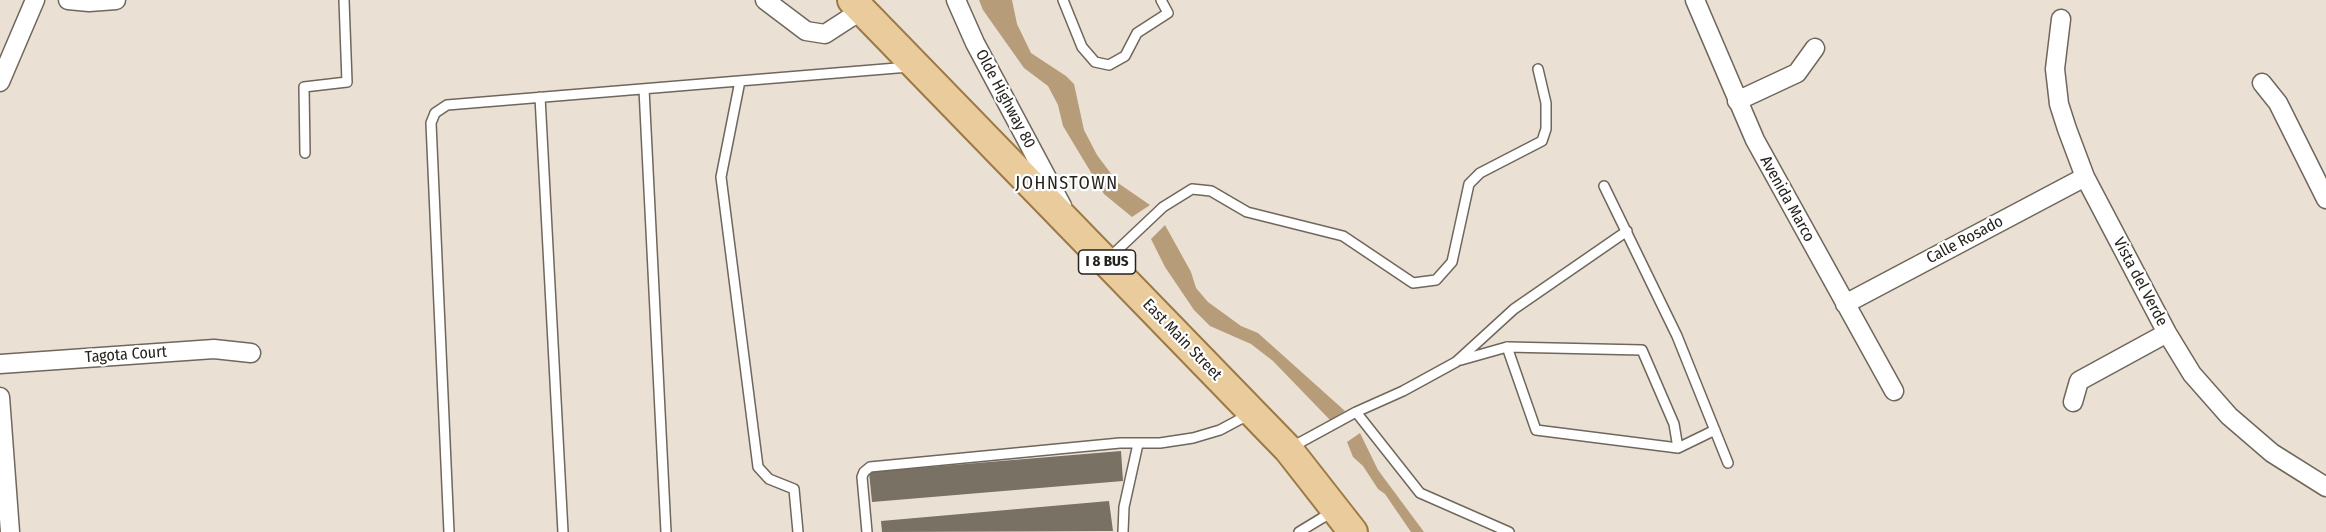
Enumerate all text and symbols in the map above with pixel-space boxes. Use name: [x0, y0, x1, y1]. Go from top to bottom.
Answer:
street label: Olde Highway 80: [971, 46, 1039, 152]
street label: Avenida Marco: [1755, 153, 1819, 245]
district label: JOHNSTOWN: [1015, 173, 1119, 195]
street label: Calle Rosado: [1923, 212, 2007, 268]
street label: Vista del Verde: [2109, 234, 2171, 330]
road number: I 8 BUS: [1078, 250, 1136, 274]
street label: East Main Street: [1138, 295, 1226, 385]
street label: Tagota Court: [84, 343, 168, 367]

